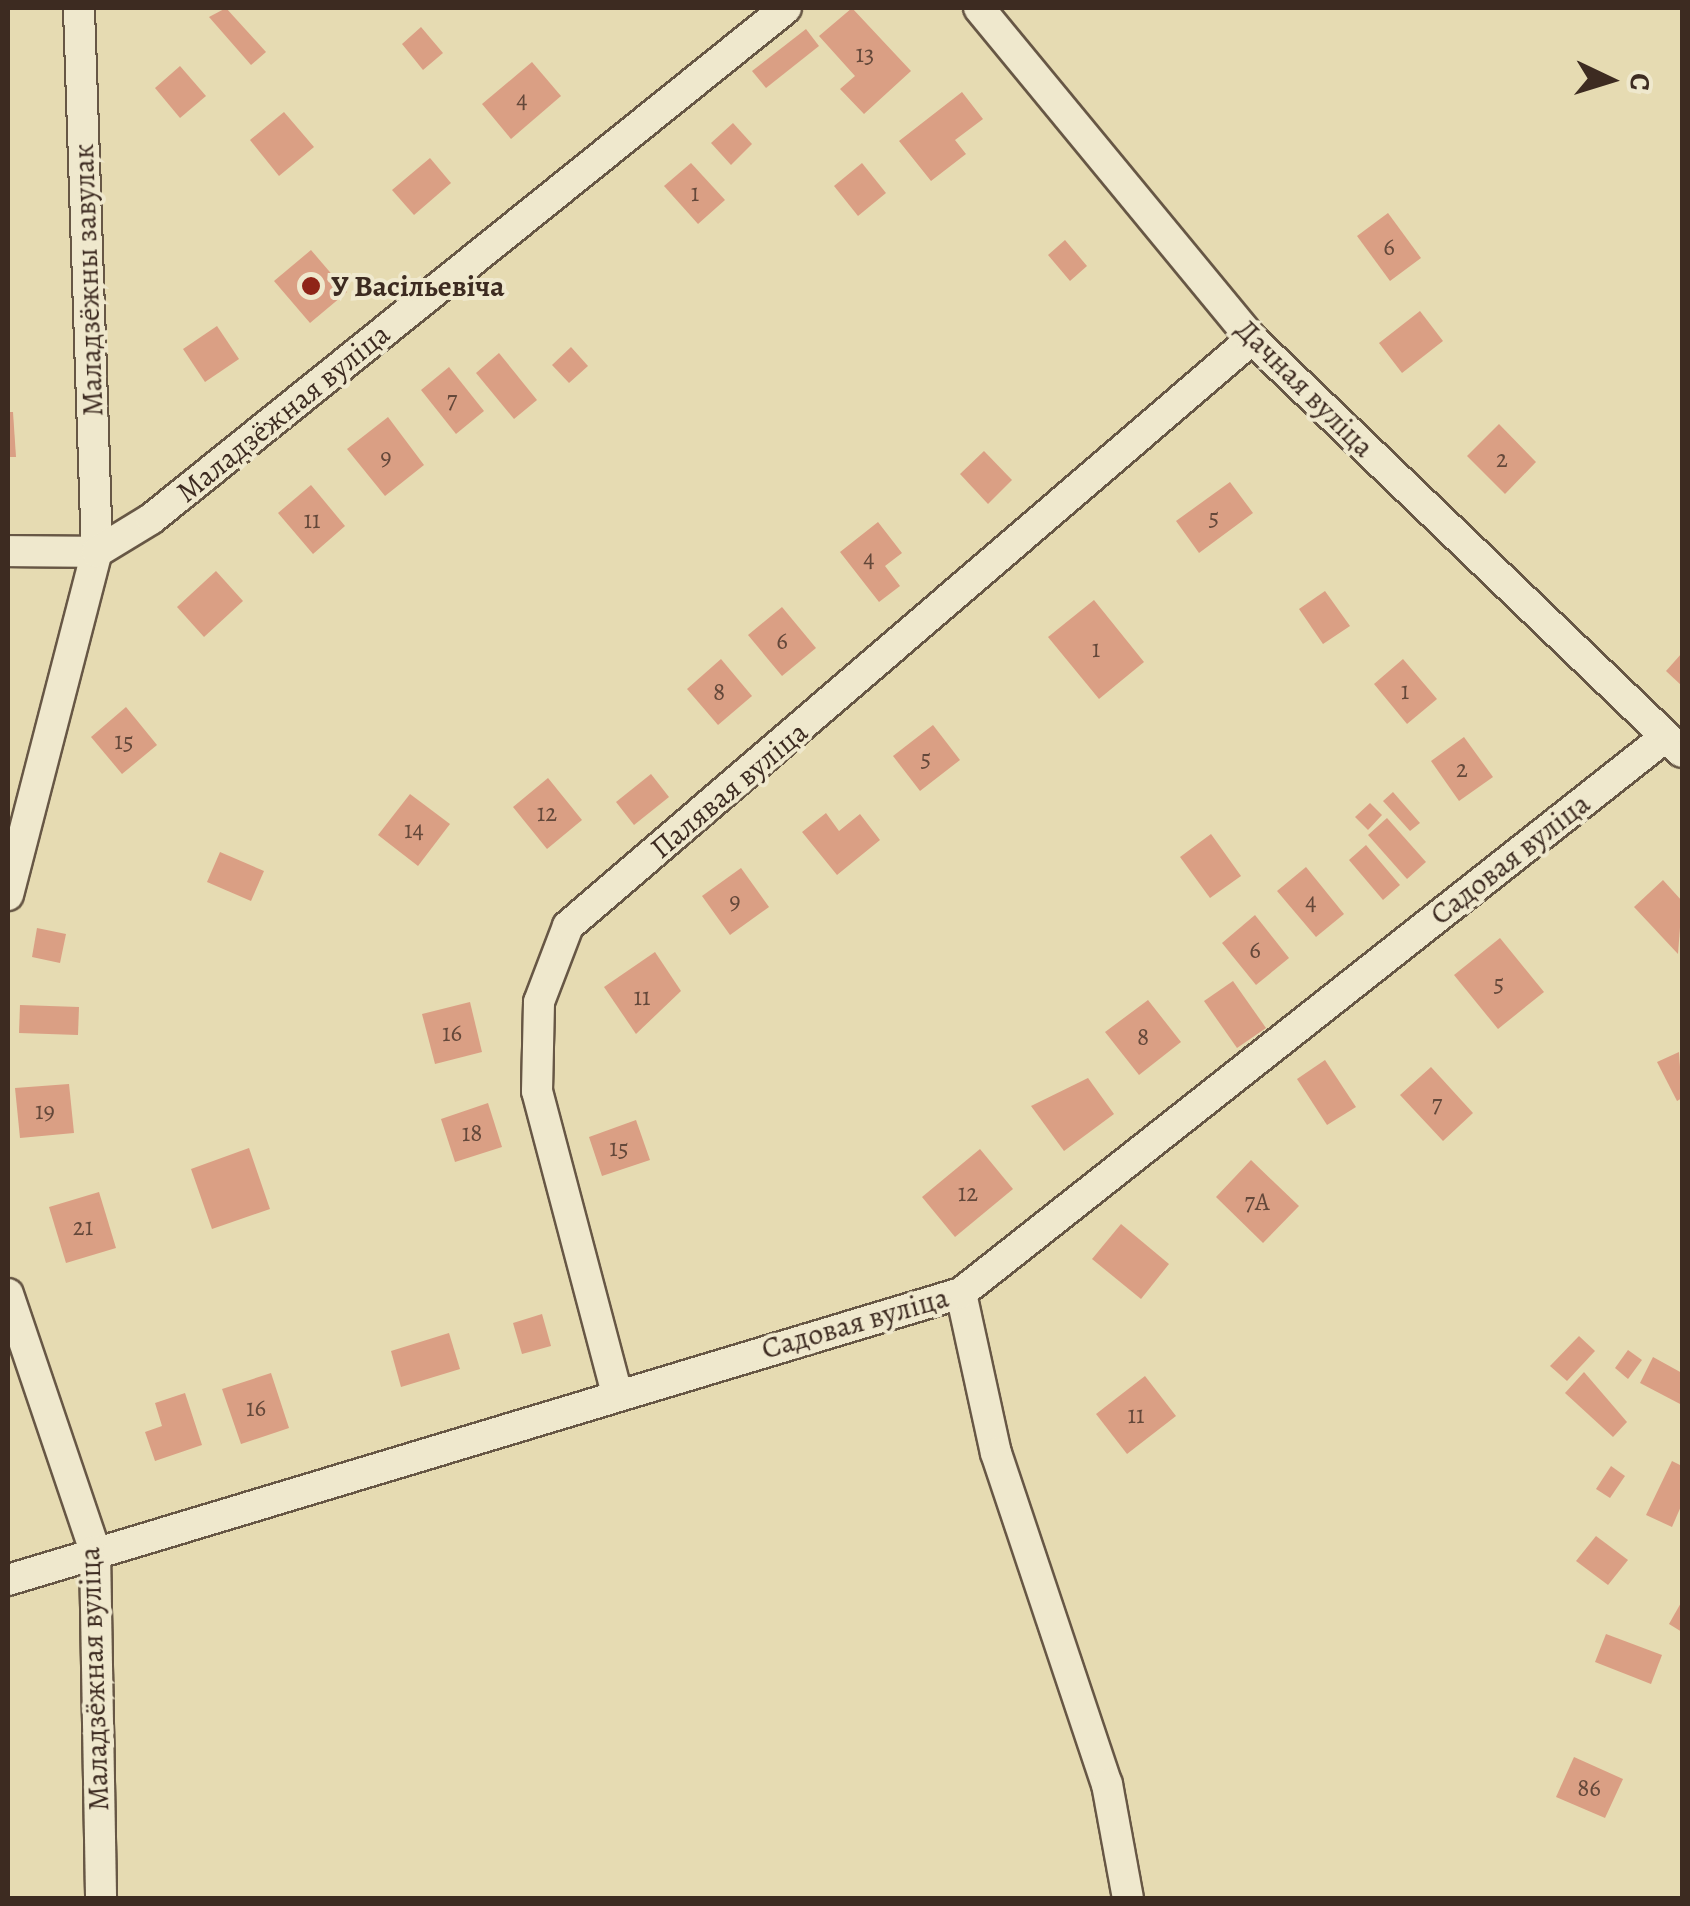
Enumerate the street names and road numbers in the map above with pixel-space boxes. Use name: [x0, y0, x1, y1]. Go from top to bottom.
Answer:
street label: Маладзёжны завулак: [65, 143, 111, 417]
street label: Дачная вуліца: [1228, 311, 1382, 465]
street label: Маладзёжная вуліца: [169, 316, 397, 510]
street label: Палявая вуліца: [643, 714, 815, 866]
street label: Садовая вуліца: [1423, 785, 1597, 933]
street label: Садовая вуліца: [757, 1279, 953, 1367]
street label: Маладзёжная вуліца: [71, 1546, 117, 1812]

